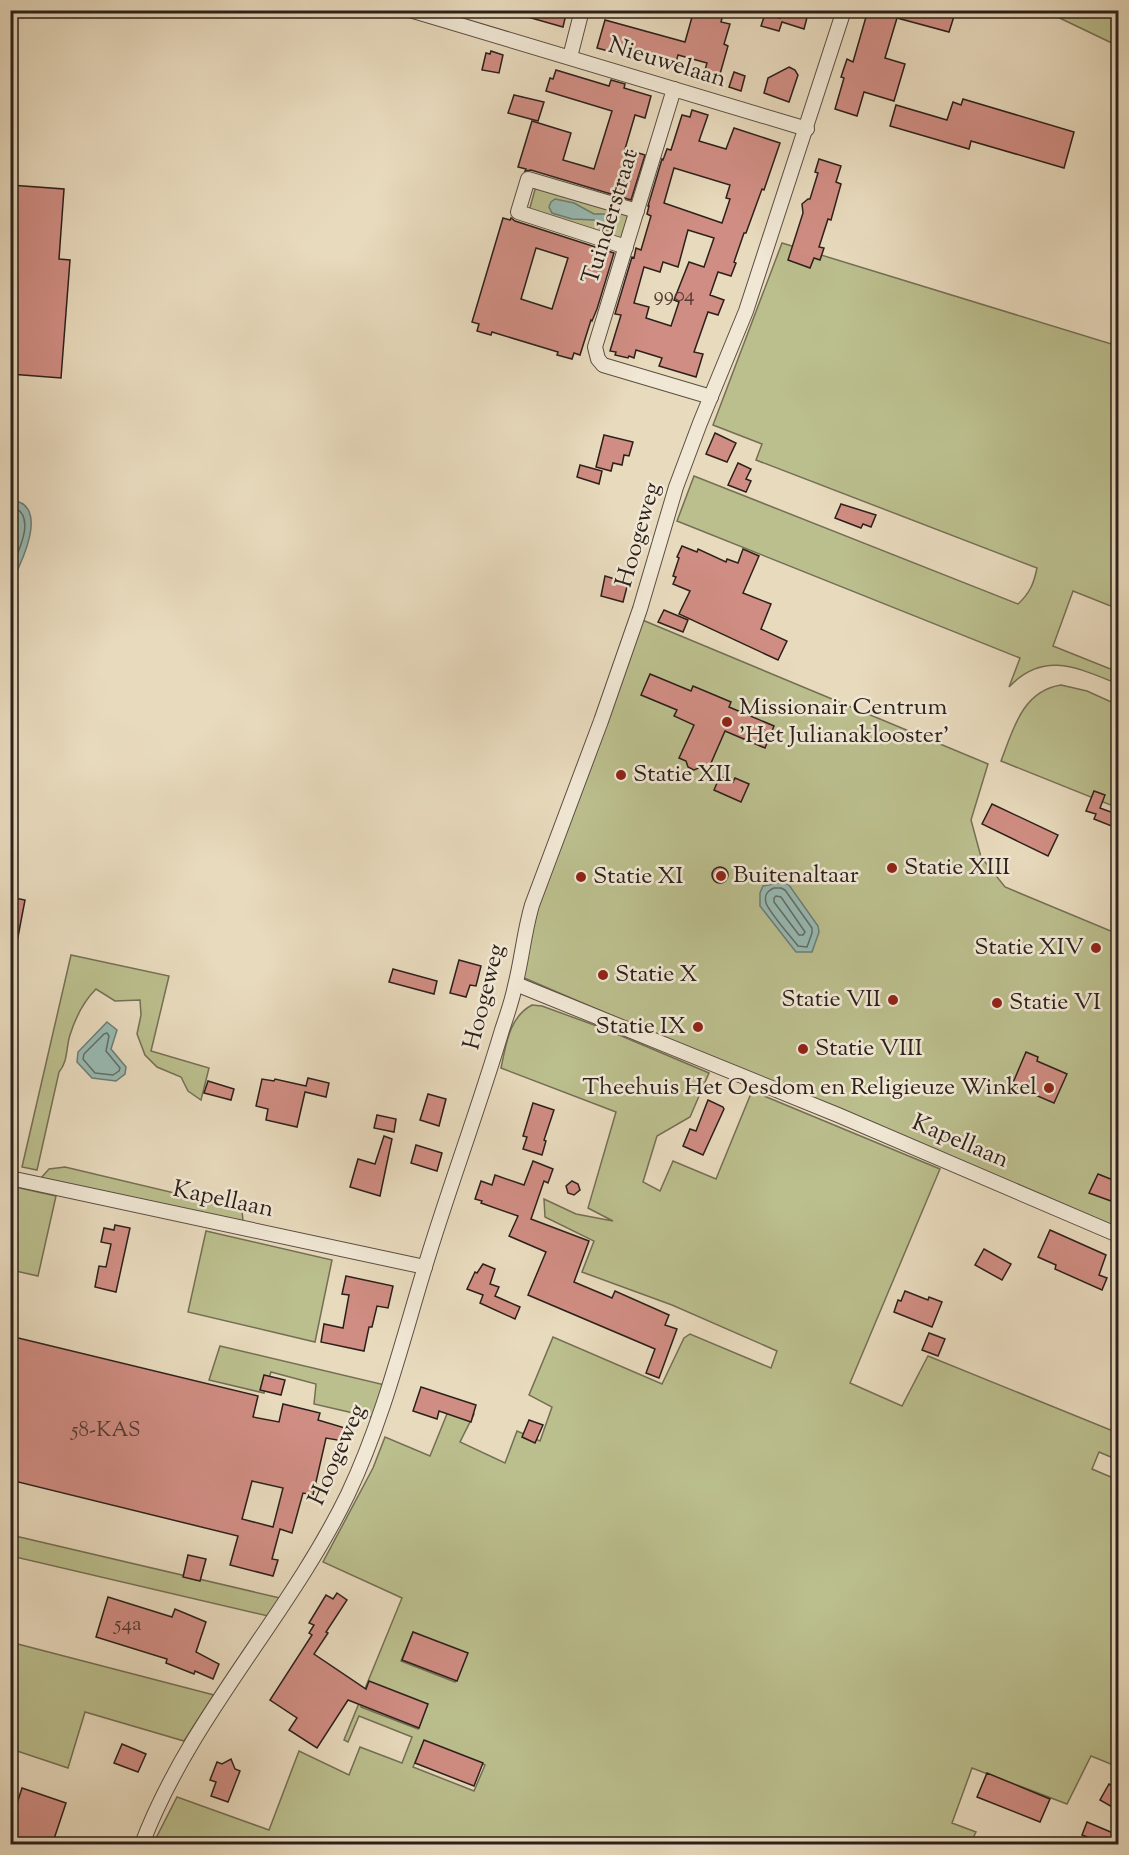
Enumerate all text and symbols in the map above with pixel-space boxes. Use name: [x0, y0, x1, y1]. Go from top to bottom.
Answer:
street label: Nieuwelaan: [604, 29, 730, 97]
street label: Tuinderstraat: [574, 145, 648, 289]
house number: 9904: [653, 281, 695, 311]
street label: Hoogeweg: [608, 478, 670, 592]
place label: Missionair Centrum 'Het Julianaklooster': [739, 691, 949, 753]
marker: Missionair Centrum 'Het Julianaklooster': [720, 715, 734, 729]
place label: Statie XII: [633, 758, 731, 792]
marker: Statie XII: [614, 768, 628, 782]
place label: Statie XIII: [904, 851, 1010, 885]
place label: Buitenaltaar: [733, 859, 859, 893]
place label: Statie XI: [593, 860, 684, 894]
marker: Statie XIII: [885, 861, 899, 875]
marker: Buitenaltaar: [714, 869, 728, 883]
marker: Statie XI: [574, 870, 588, 884]
place label: Statie XIV: [974, 931, 1084, 965]
street label: Hoogeweg: [455, 940, 515, 1053]
marker: Statie XIV: [1089, 941, 1103, 955]
place label: Statie X: [615, 958, 698, 992]
marker: Statie X: [596, 968, 610, 982]
place label: Statie VII: [781, 983, 881, 1017]
place label: Statie VI: [1009, 986, 1101, 1020]
marker: Statie VII: [886, 993, 900, 1007]
marker: Statie VI: [990, 996, 1004, 1010]
place label: Statie IX: [596, 1010, 686, 1044]
marker: Statie IX: [691, 1020, 705, 1034]
place label: Statie VIII: [815, 1032, 923, 1066]
marker: Statie VIII: [796, 1042, 810, 1056]
place label: Theehuis Het Oesdom en Religieuze Winkel: [582, 1071, 1037, 1105]
marker: Theehuis Het Oesdom en Religieuze Winkel: [1042, 1081, 1056, 1095]
street label: Kapellaan: [906, 1106, 1014, 1178]
street label: Kapellaan: [169, 1173, 277, 1227]
street label: Hoogeweg: [301, 1399, 376, 1511]
house number: 58-KAS: [70, 1416, 141, 1446]
house number: 54a: [113, 1610, 142, 1640]

